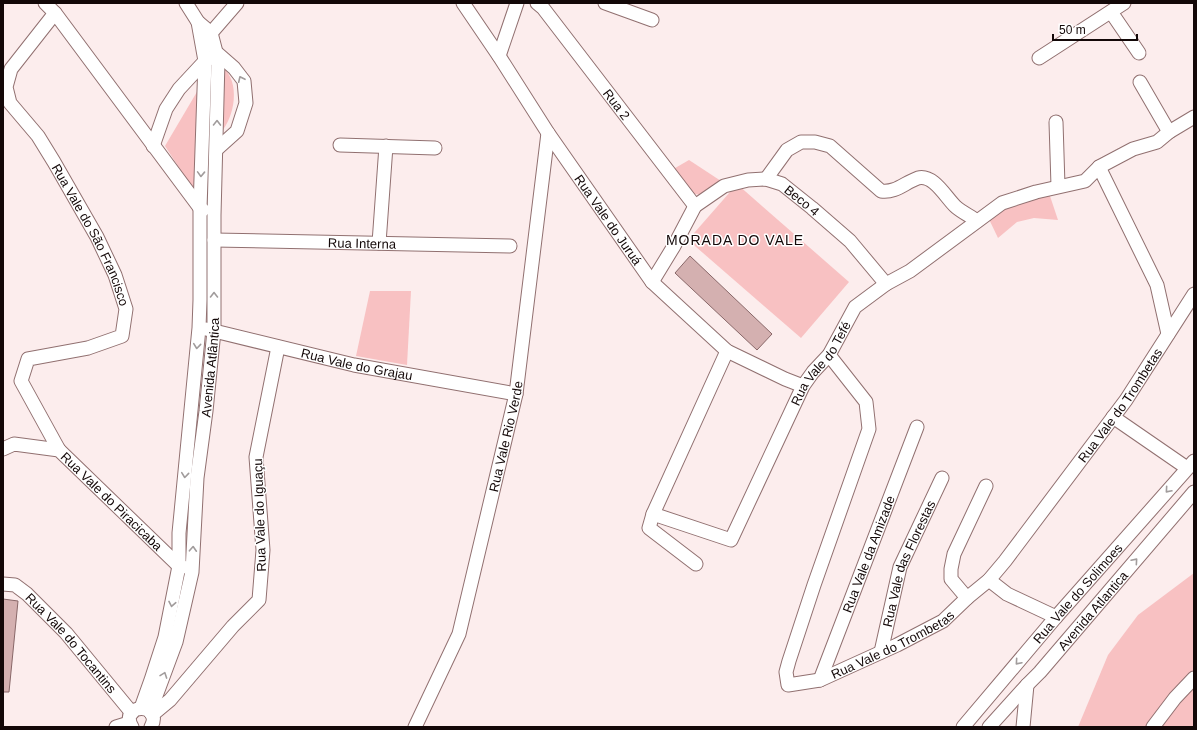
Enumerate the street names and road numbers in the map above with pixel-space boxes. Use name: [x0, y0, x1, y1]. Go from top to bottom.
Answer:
street label: Rua 2: [600, 86, 633, 123]
street label: Rua Vale do São Francisco: [49, 161, 132, 308]
street label: Rua Vale do Juruá: [571, 172, 645, 269]
street label: Beco 4: [781, 182, 822, 219]
street label: Rua Interna: [328, 235, 397, 252]
street label: Avenida Atlântica: [198, 317, 222, 418]
street label: Rua Vale do Tefé: [788, 319, 854, 408]
street label: Rua Vale do Grajau: [300, 345, 414, 383]
street label: Rua Vale do Trombetas: [1075, 345, 1165, 465]
street label: Rua Vale Rio Verde: [486, 380, 526, 493]
street label: Rua Vale do Piracicaba: [58, 449, 166, 554]
street label: Rua Vale do Iguaçu: [250, 458, 269, 572]
street label: Rua Vale da Amizade: [840, 493, 898, 615]
street label: Rua Vale das Florestas: [880, 497, 939, 629]
street label: Rua Vale do Solimoes: [1030, 540, 1126, 647]
street label: Avenida Atlantica: [1055, 568, 1132, 654]
street label: Rua Vale do Tocantins: [22, 590, 120, 697]
street label: Rua Vale do Trombetas: [829, 607, 958, 682]

